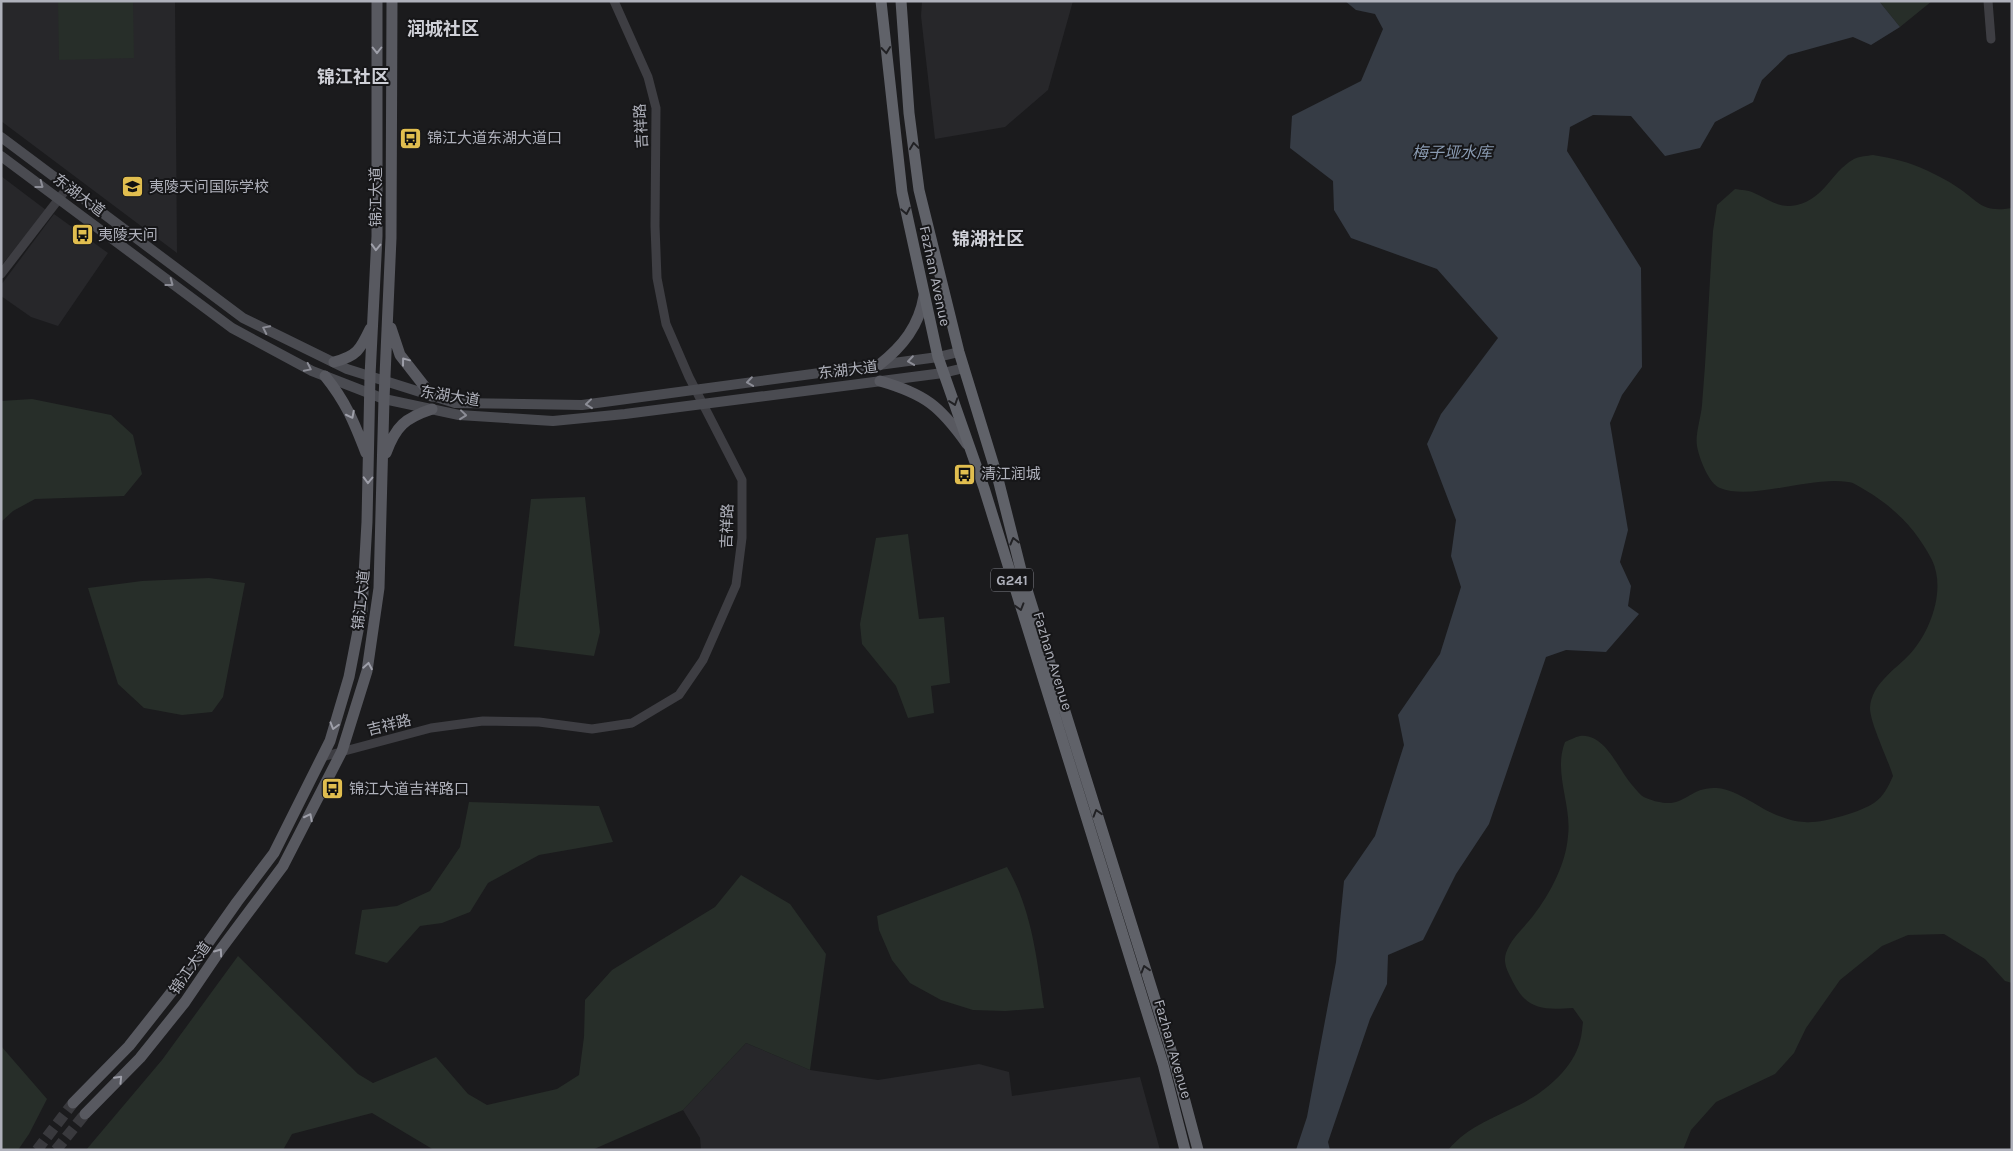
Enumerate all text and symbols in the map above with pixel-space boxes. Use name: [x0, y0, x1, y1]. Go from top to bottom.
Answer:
district label: 润城社区: [407, 18, 479, 40]
one-way arrow: [372, 46, 382, 54]
one-way arrow: [880, 46, 891, 54]
district label: 锦江社区: [317, 66, 389, 88]
street label: 吉祥路: [631, 103, 651, 149]
bus stop icon: 锦江大道东湖大道口: [399, 126, 423, 150]
place label: 锦江大道东湖大道口: [427, 129, 562, 147]
one-way arrow: [909, 142, 919, 151]
water label: 梅子垭水库: [1412, 143, 1495, 162]
street label: 锦江大道: [367, 167, 385, 227]
street label: 东湖大道: [50, 170, 108, 220]
school or university icon: 夷陵天问国际学校: [121, 175, 145, 199]
place label: 夷陵天问国际学校: [149, 178, 269, 196]
one-way arrow: [34, 180, 43, 188]
one-way arrow: [900, 206, 911, 215]
bus stop icon: 夷陵天问: [70, 223, 94, 247]
street label: Fazhan Avenue: [916, 224, 954, 328]
place label: 夷陵天问: [98, 226, 158, 244]
district label: 锦湖社区: [952, 228, 1024, 250]
one-way arrow: [371, 244, 381, 252]
one-way arrow: [164, 277, 173, 285]
one-way arrow: [262, 325, 271, 335]
one-way arrow: [906, 355, 914, 366]
one-way arrow: [402, 357, 411, 367]
street label: 东湖大道: [817, 357, 879, 383]
one-way arrow: [303, 362, 312, 373]
one-way arrow: [745, 377, 754, 387]
street label: 东湖大道: [419, 382, 481, 410]
one-way arrow: [584, 398, 592, 409]
one-way arrow: [948, 398, 958, 406]
one-way arrow: [459, 409, 467, 420]
one-way arrow: [345, 410, 355, 419]
bus stop icon: 清江润城: [953, 462, 977, 486]
place label: 清江润城: [981, 465, 1041, 483]
one-way arrow: [363, 476, 373, 484]
street label: 吉祥路: [717, 503, 737, 549]
one-way arrow: [1009, 536, 1020, 545]
road number: G241: [991, 568, 1033, 592]
street label: 锦江大道: [349, 569, 373, 631]
one-way arrow: [1014, 602, 1024, 610]
street label: Fazhan Avenue: [1029, 610, 1077, 712]
one-way arrow: [362, 662, 372, 671]
street label: 吉祥路: [365, 711, 413, 739]
one-way arrow: [330, 722, 340, 730]
bus stop icon: 锦江大道吉祥路口: [321, 777, 345, 801]
place label: 锦江大道吉祥路口: [349, 780, 469, 798]
one-way arrow: [1093, 810, 1103, 818]
one-way arrow: [303, 813, 313, 822]
street label: 锦江大道: [165, 938, 215, 998]
one-way arrow: [213, 948, 222, 958]
one-way arrow: [1141, 965, 1151, 973]
street label: Fazhan Avenue: [1150, 997, 1196, 1101]
one-way arrow: [113, 1076, 122, 1085]

